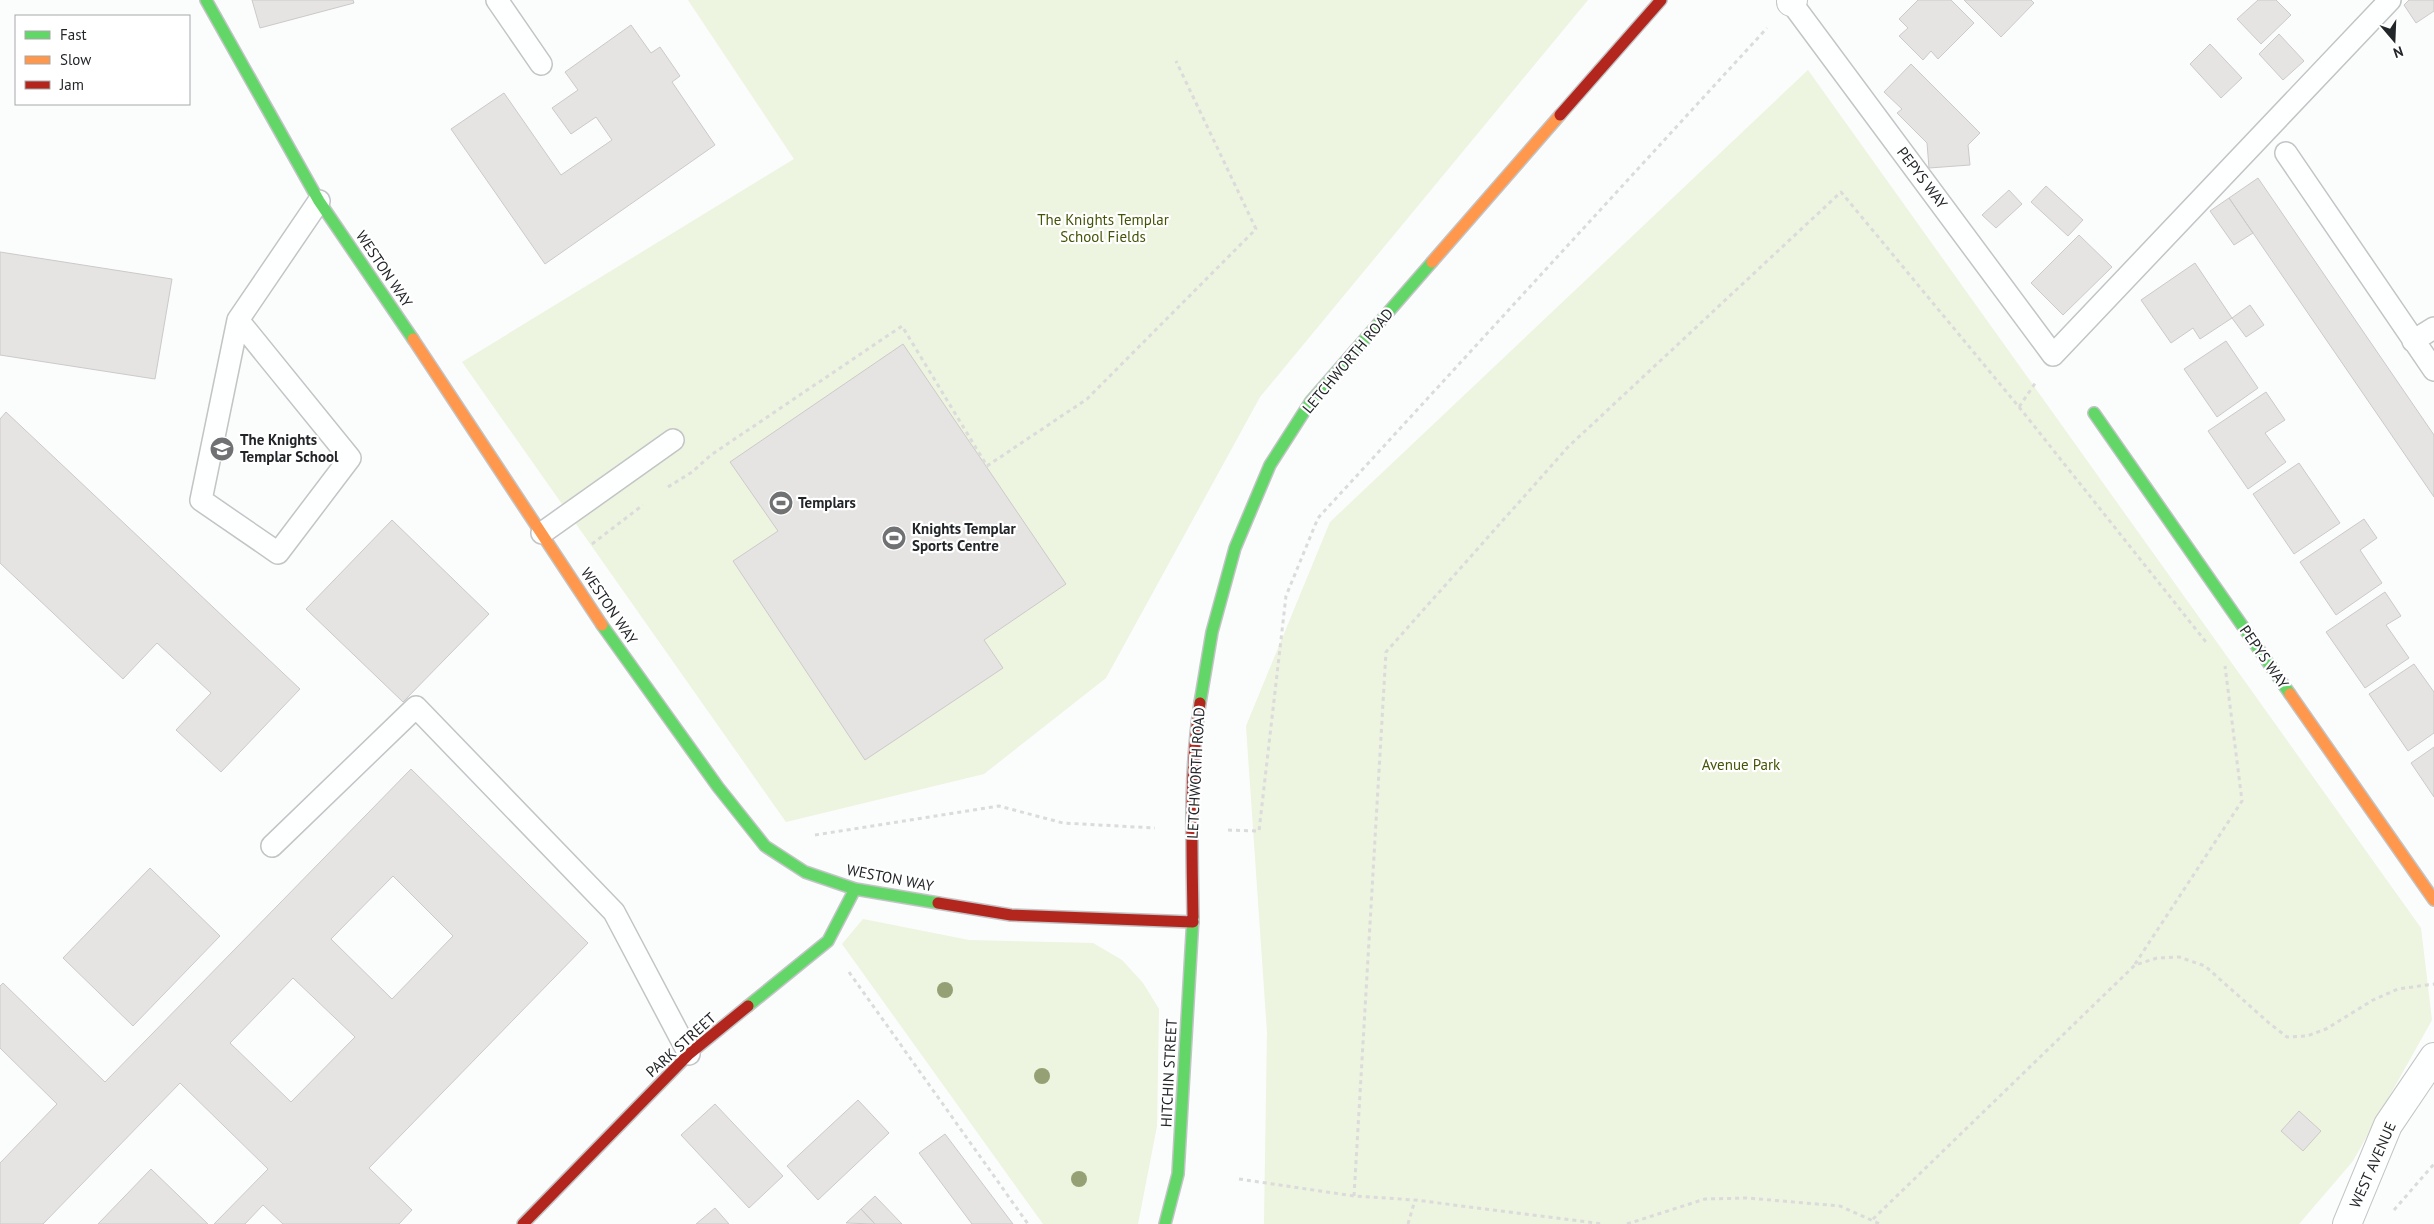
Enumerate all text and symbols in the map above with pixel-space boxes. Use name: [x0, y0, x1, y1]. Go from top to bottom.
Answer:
legend: [15, 15, 190, 105]
north arrow: [2369, 15, 2419, 65]
text: Fast: [60, 25, 87, 44]
text: N: [2391, 42, 2406, 62]
text: Slow: [60, 50, 91, 69]
text: Jam: [59, 75, 84, 94]
street label: PEPYS WAY: [1893, 143, 1952, 213]
park label: The Knights Templar School Fields: [1037, 210, 1169, 246]
street label: WESTON WAY: [352, 227, 417, 311]
street label: LETCHWORTH ROAD: [1298, 304, 1397, 417]
place label: The Knights Templar School: [240, 430, 339, 466]
school or university icon: The Knights Templar School: [209, 436, 235, 462]
sports icon: Templars: [768, 490, 794, 516]
place label: Templars: [798, 493, 856, 512]
place label: Knights Templar Sports Centre: [912, 519, 1016, 555]
sports icon: Knights Templar Sports Centre: [881, 525, 907, 551]
street label: WESTON WAY: [577, 564, 642, 648]
street label: PEPYS WAY: [2236, 622, 2293, 692]
street label: LETCHWORTH ROAD: [1183, 707, 1208, 839]
park label: Avenue Park: [1702, 755, 1781, 774]
street label: WESTON WAY: [845, 860, 936, 895]
street label: PARK STREET: [642, 1008, 720, 1081]
street label: HITCHIN STREET: [1156, 1017, 1181, 1128]
street label: WEST AVENUE: [2345, 1119, 2400, 1211]

